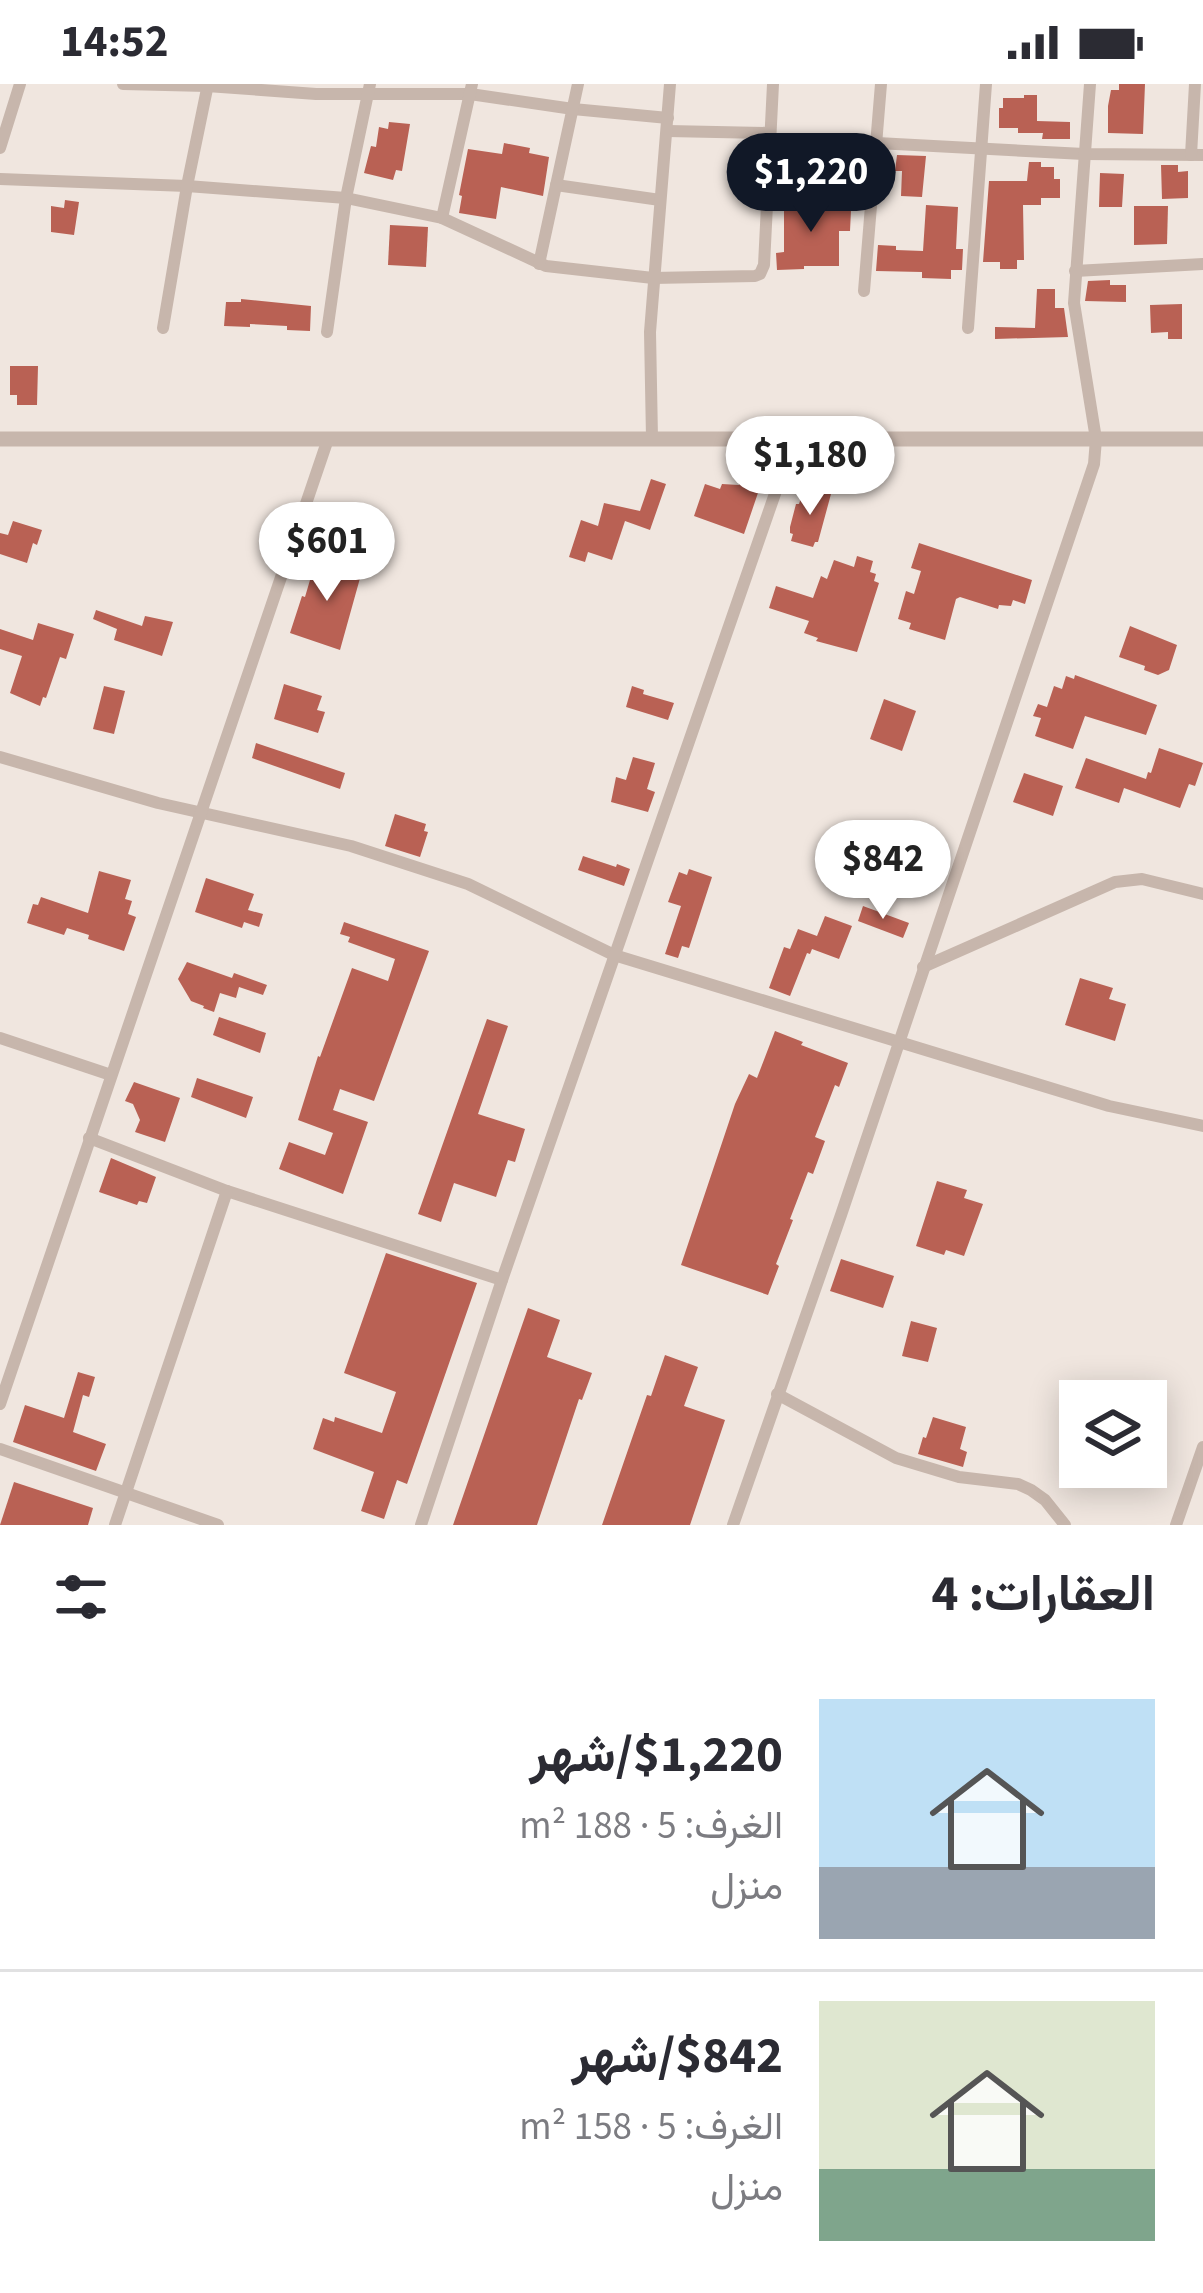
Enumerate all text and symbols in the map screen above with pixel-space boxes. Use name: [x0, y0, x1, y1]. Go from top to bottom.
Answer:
text: 14:52: [60, 10, 169, 74]
pin: $1,220: [713, 133, 909, 235]
text: $1,220: [754, 144, 868, 200]
pin: $1,180: [712, 416, 908, 518]
text: $1,180: [753, 427, 867, 483]
pin: $601: [256, 502, 398, 604]
text: $601: [286, 513, 368, 569]
pin: $842: [812, 820, 954, 922]
text: $842: [842, 831, 924, 887]
map controls: [1059, 1380, 1167, 1488]
button: layers: [1059, 1380, 1167, 1488]
text: العقارات: 4: [932, 1558, 1155, 1630]
icon: filters: [48, 1564, 114, 1630]
text: $1,220/شهر: [529, 1719, 783, 1791]
icon: home: [915, 1747, 1059, 1891]
text: الغرف: 5 · 188 m²: [519, 1798, 783, 1854]
text: منزل: [710, 1859, 783, 1915]
text: $842/شهر: [572, 2020, 783, 2092]
icon: home: [915, 2049, 1059, 2193]
text: الغرف: 5 · 158 m²: [519, 2099, 783, 2155]
text: منزل: [710, 2160, 783, 2216]

